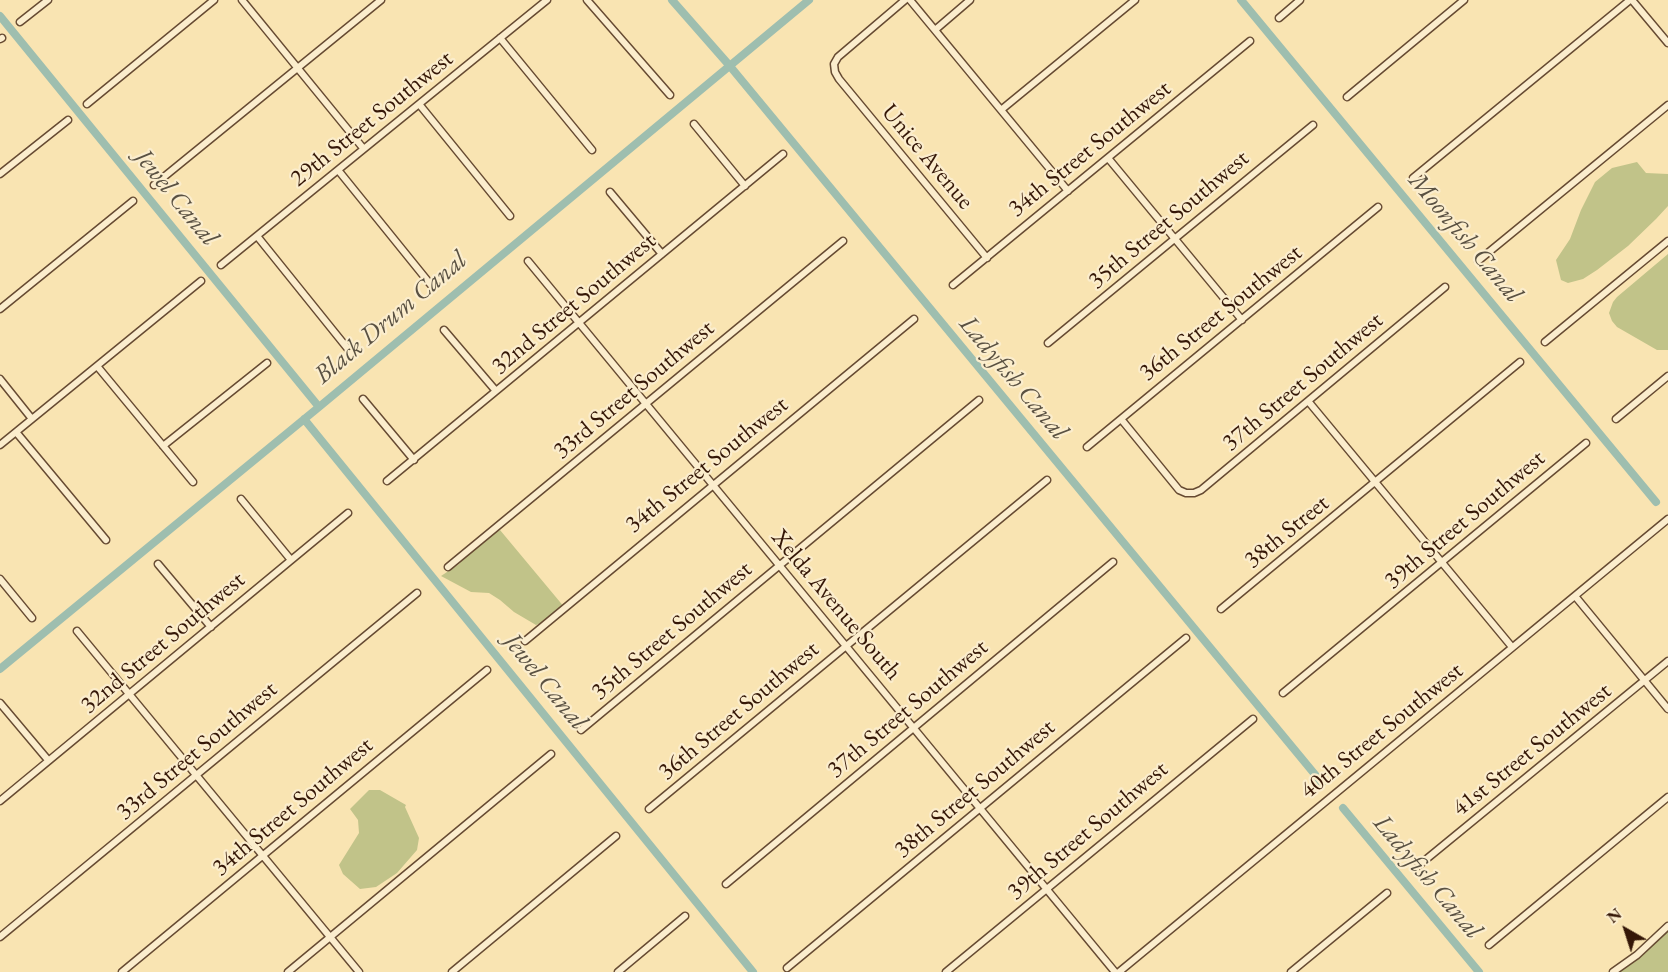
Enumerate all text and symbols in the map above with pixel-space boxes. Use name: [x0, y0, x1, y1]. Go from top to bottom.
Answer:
street label: 29th Street Southwest: [285, 45, 459, 193]
street label: 34th Street Southwest: [1003, 75, 1177, 223]
street label: Unice Avenue: [875, 98, 979, 216]
water label: Jewel Canal: [128, 143, 224, 253]
street label: 35th Street Southwest: [1083, 144, 1255, 296]
water label: Moonfish Canal: [1401, 167, 1529, 309]
street label: 32nd Street Southwest: [486, 227, 662, 381]
street label: 36th Street Southwest: [1134, 239, 1308, 387]
water label: Black Drum Canal: [308, 245, 474, 391]
street label: 37th Street Southwest: [1217, 306, 1389, 458]
water label: Ladyfish Canal: [952, 309, 1074, 447]
street label: 33rd Street Southwest: [548, 314, 720, 466]
street label: 34th Street Southwest: [620, 391, 794, 539]
street label: 39th Street Southwest: [1379, 444, 1551, 596]
street label: 38th Street: [1239, 489, 1335, 575]
street label: Xelda Avenue South: [765, 524, 907, 686]
street label: 35th Street Southwest: [586, 555, 758, 707]
street label: 32nd Street Southwest: [75, 566, 251, 720]
water label: Jewel Canal: [497, 627, 593, 737]
street label: 37th Street Southwest: [822, 633, 994, 785]
street label: 36th Street Southwest: [653, 635, 825, 787]
street label: 40th Street Southwest: [1295, 657, 1469, 805]
street label: 33rd Street Southwest: [111, 675, 283, 827]
street label: 41st Street Southwest: [1447, 677, 1617, 823]
street label: 38th Street Southwest: [889, 713, 1061, 865]
street label: 34th Street Southwest: [207, 731, 379, 883]
street label: 39th Street Southwest: [1002, 755, 1174, 907]
water label: Ladyfish Canal: [1366, 808, 1488, 946]
north arrow: [1596, 900, 1656, 960]
text: N: [1603, 903, 1626, 928]

